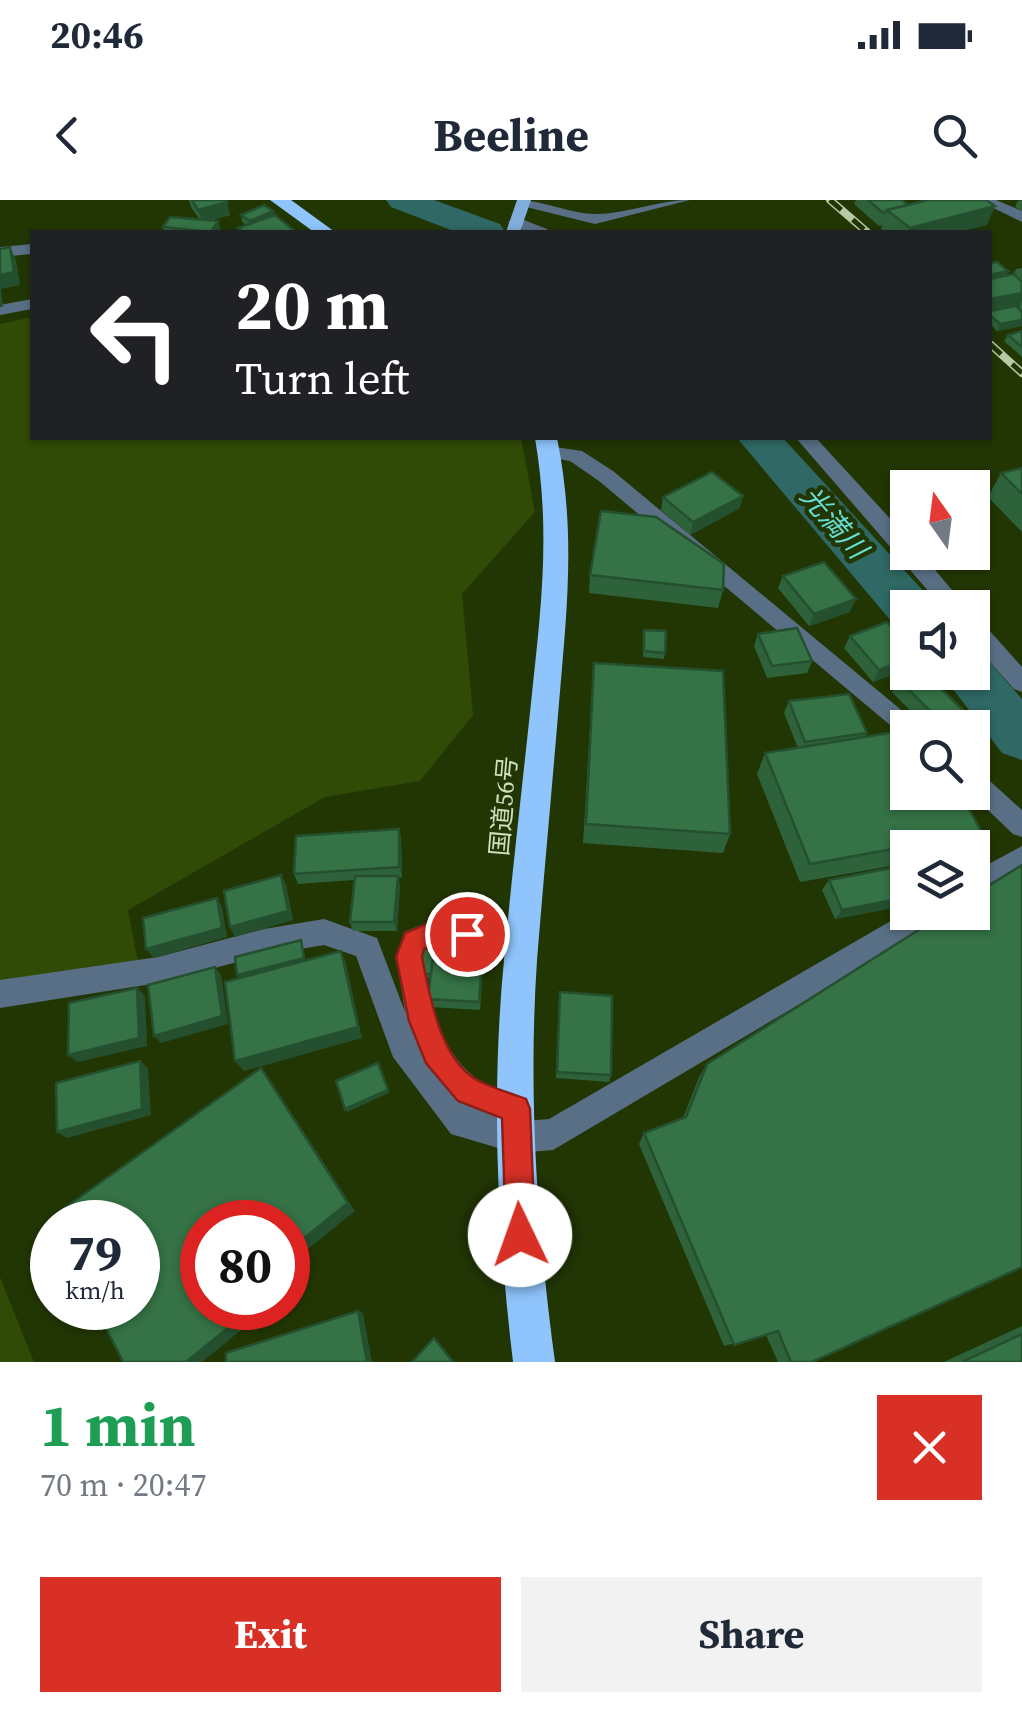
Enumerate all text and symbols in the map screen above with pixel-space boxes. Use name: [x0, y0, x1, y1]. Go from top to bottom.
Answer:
text: 20:46: [50, 9, 144, 61]
text: Beeline: [433, 104, 589, 166]
icon: back: [40, 108, 95, 163]
icon: search: [927, 108, 982, 163]
text: 20 m: [235, 256, 389, 352]
icon: left: [70, 270, 200, 400]
text: Turn left: [235, 347, 409, 409]
north arrow: [890, 470, 990, 570]
map controls: [890, 470, 990, 930]
water label: 光満川: [792, 478, 878, 568]
button: sound: [890, 590, 990, 690]
button: search: [890, 710, 990, 810]
street label: 国道56号: [482, 755, 524, 857]
button: layers: [890, 830, 990, 930]
pin: [425, 892, 510, 977]
icon: arrive: [440, 907, 495, 962]
position arrow: [468, 1183, 572, 1287]
speed limit sign: 80: [180, 1200, 310, 1330]
text: 79: [68, 1218, 122, 1287]
text: km/h: [65, 1273, 125, 1307]
text: 1 min: [40, 1384, 196, 1466]
button: close: [877, 1395, 982, 1500]
text: 70 m · 20:47: [40, 1463, 206, 1507]
button: Exit: [40, 1577, 501, 1692]
button: Share: [521, 1577, 982, 1692]

